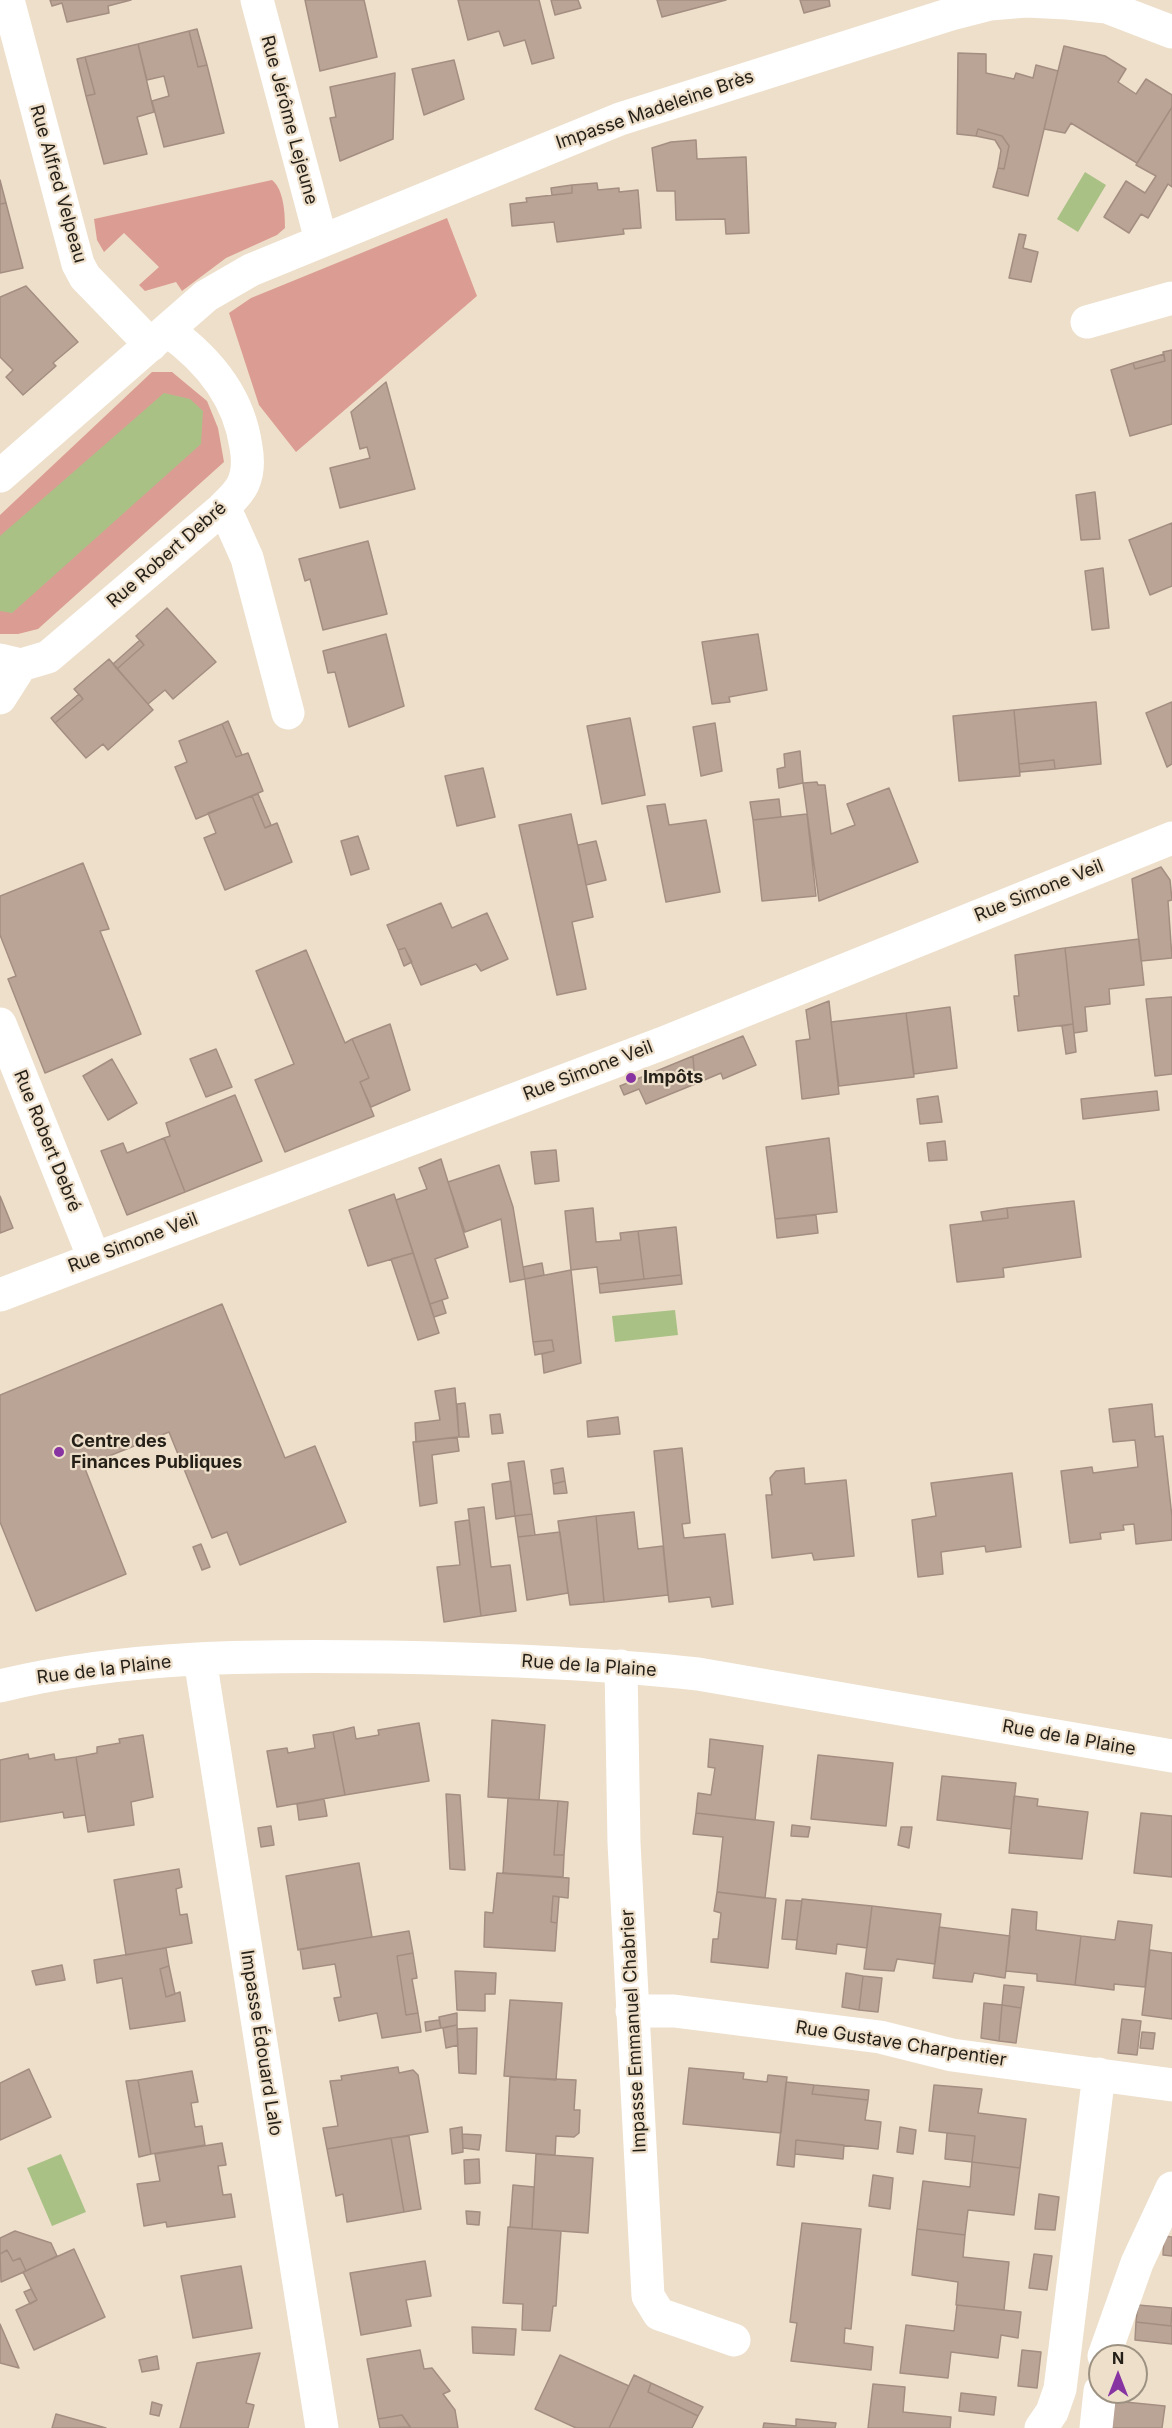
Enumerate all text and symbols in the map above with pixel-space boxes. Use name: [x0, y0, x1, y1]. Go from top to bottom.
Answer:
street label: Rue Jérôme Lejeune: [256, 33, 322, 207]
street label: Impasse Madeleine Brès: [553, 66, 757, 154]
street label: Rue Alfred Velpeau: [25, 103, 91, 265]
street label: Rue Robert Debré: [103, 497, 231, 613]
street label: Rue Simone Veil: [971, 855, 1107, 927]
street label: Rue Simone Veil: [520, 1036, 656, 1106]
street label: Rue Robert Debré: [9, 1067, 85, 1215]
place label: Impôts: [643, 1067, 703, 1089]
marker: Impôts: [624, 1071, 638, 1085]
street label: Rue Simone Veil: [65, 1208, 201, 1278]
place label: Centre des Finances Publiques: [71, 1431, 242, 1474]
marker: Centre des Finances Publiques: [52, 1445, 66, 1459]
street label: Rue de la Plaine: [36, 1651, 172, 1689]
street label: Rue de la Plaine: [521, 1651, 657, 1681]
street label: Rue de la Plaine: [1000, 1716, 1138, 1760]
street label: Impasse Emmanuel Chabrier: [617, 1909, 651, 2153]
street label: Impasse Édouard Lalo: [236, 1949, 286, 2137]
street label: Rue Gustave Charpentier: [794, 2017, 1008, 2071]
north arrow: [1088, 2344, 1148, 2404]
text: N: [1112, 2348, 1124, 2368]

